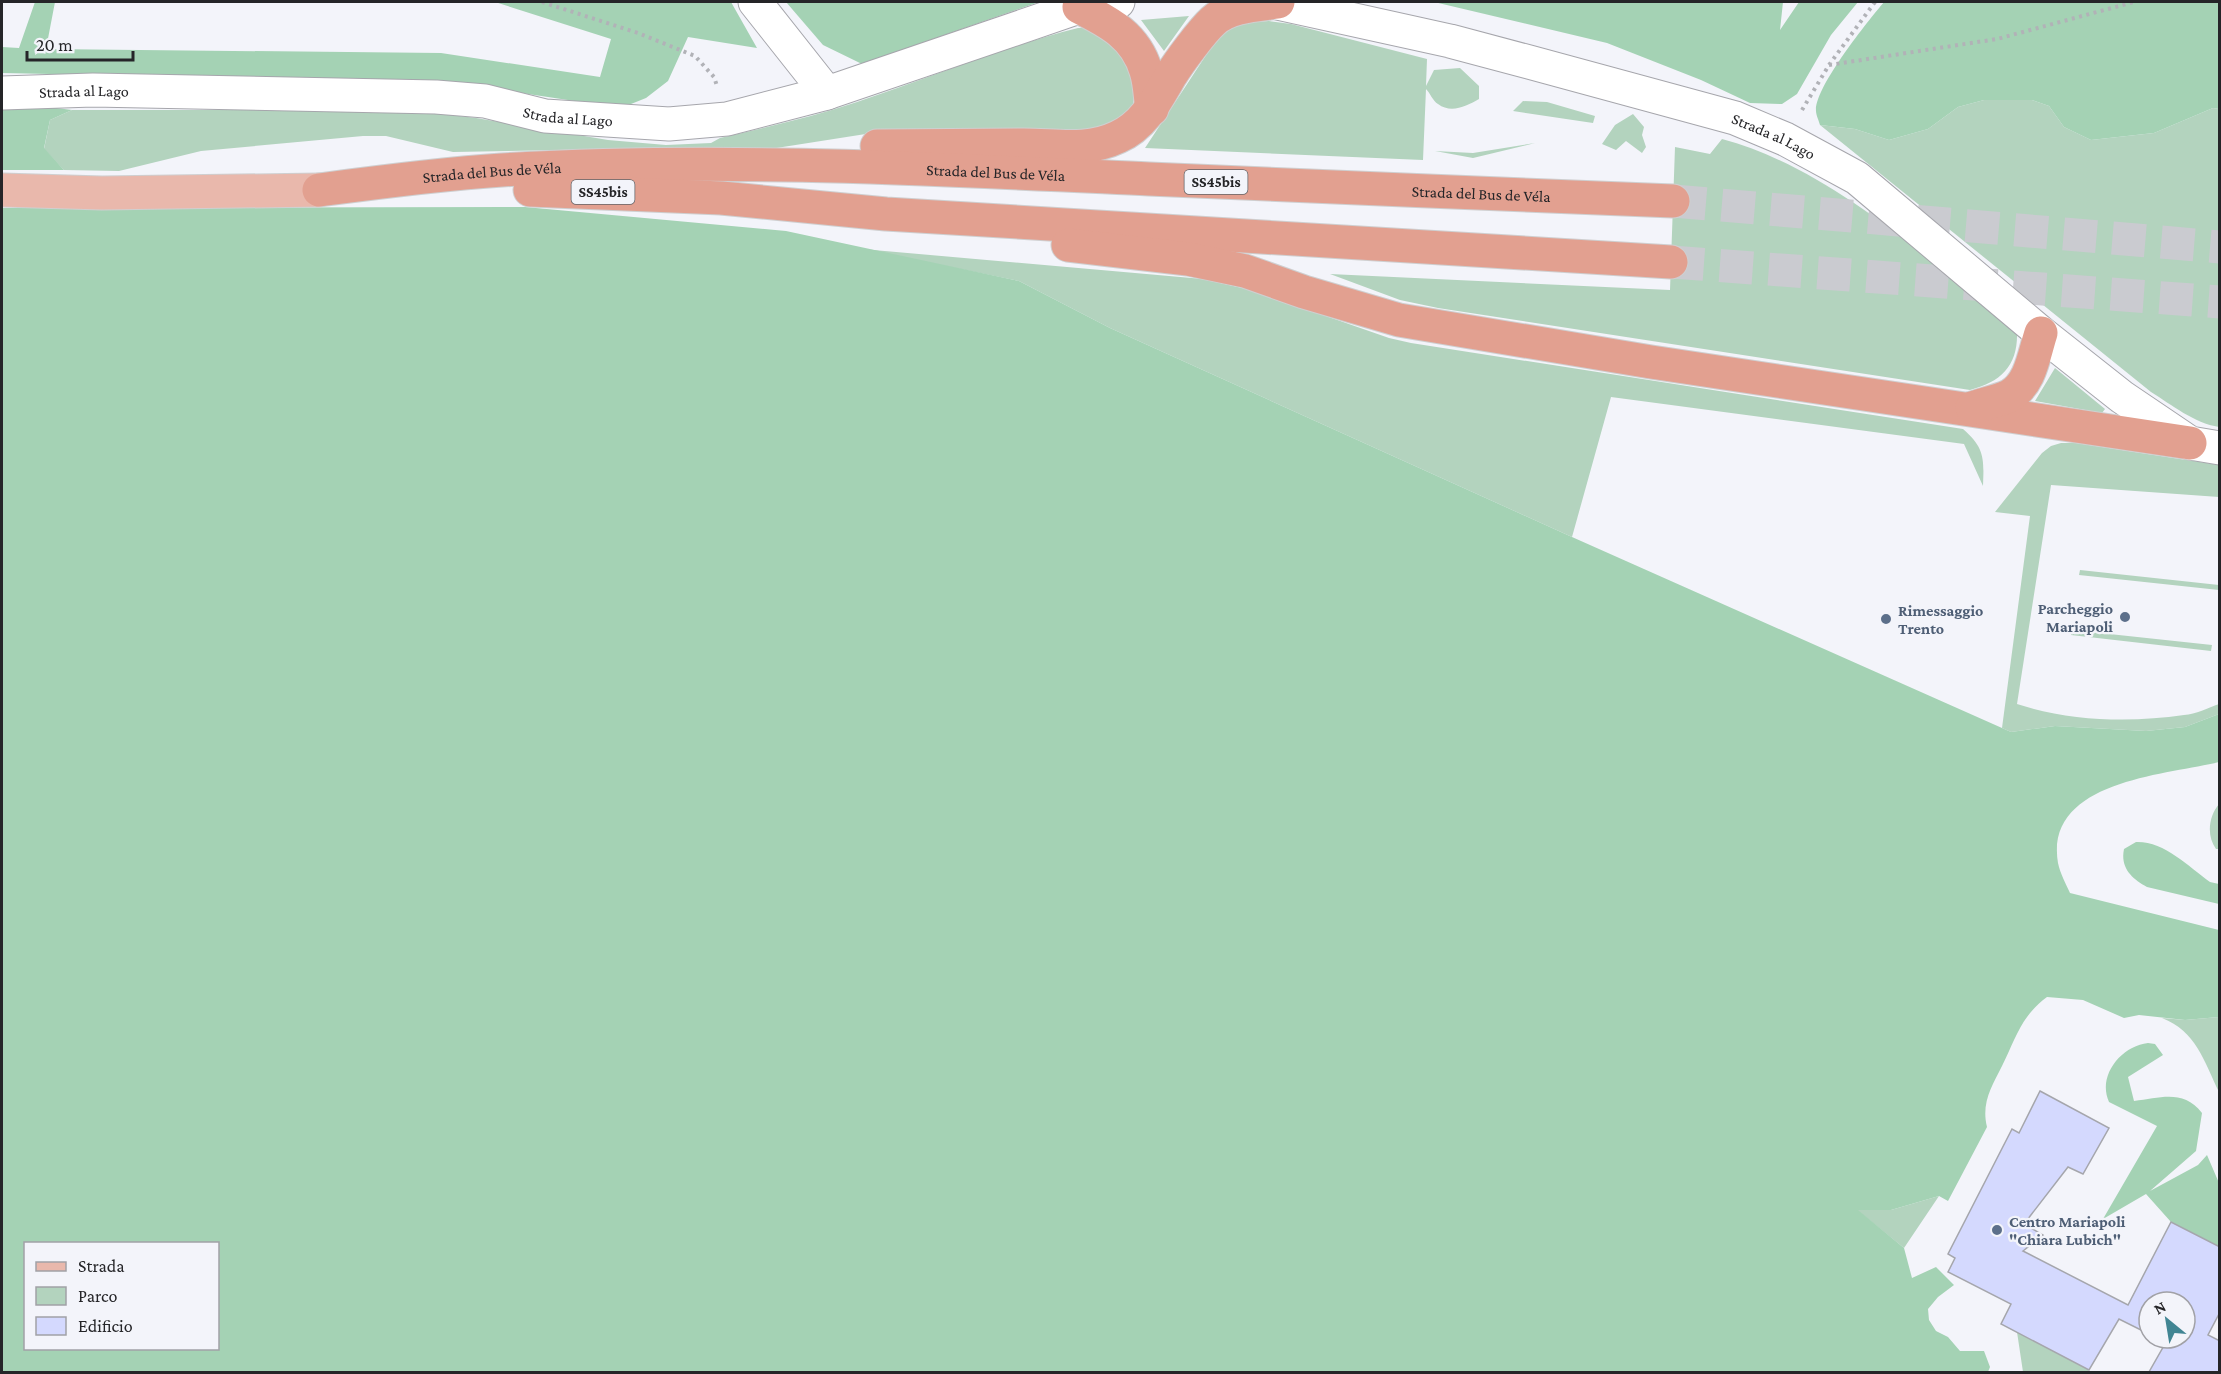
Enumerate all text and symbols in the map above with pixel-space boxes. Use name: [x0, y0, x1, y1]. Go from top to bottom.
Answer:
scale bar: [27, 24, 134, 62]
text: 20 m: [36, 35, 73, 55]
street label: Strada al Lago: [39, 81, 129, 100]
street label: Strada al Lago: [521, 102, 613, 129]
street label: Strada al Lago: [1729, 109, 1818, 162]
street label: Strada del Bus de Véla: [422, 159, 562, 186]
street label: Strada del Bus de Véla: [926, 161, 1066, 184]
road number: SS45bis: [1184, 170, 1248, 194]
road number: SS45bis: [572, 180, 634, 204]
street label: Strada del Bus de Véla: [1411, 182, 1552, 205]
place label: Parcheggio Mariapoli: [2038, 600, 2113, 635]
place label: Rimessaggio Trento: [1898, 602, 1983, 637]
marker: Parcheggio Mariapoli: [2118, 610, 2132, 624]
marker: Rimessaggio Trento: [1879, 612, 1893, 626]
place label: Centro Mariapoli "Chiara Lubich": [2009, 1213, 2126, 1248]
marker: Centro Mariapoli "Chiara Lubich": [1990, 1223, 2004, 1237]
legend: [24, 1242, 219, 1350]
text: Strada: [78, 1256, 125, 1276]
text: Parco: [78, 1286, 117, 1306]
north arrow: [2137, 1290, 2197, 1350]
text: N: [2151, 1297, 2169, 1318]
text: Edificio: [78, 1316, 133, 1336]

